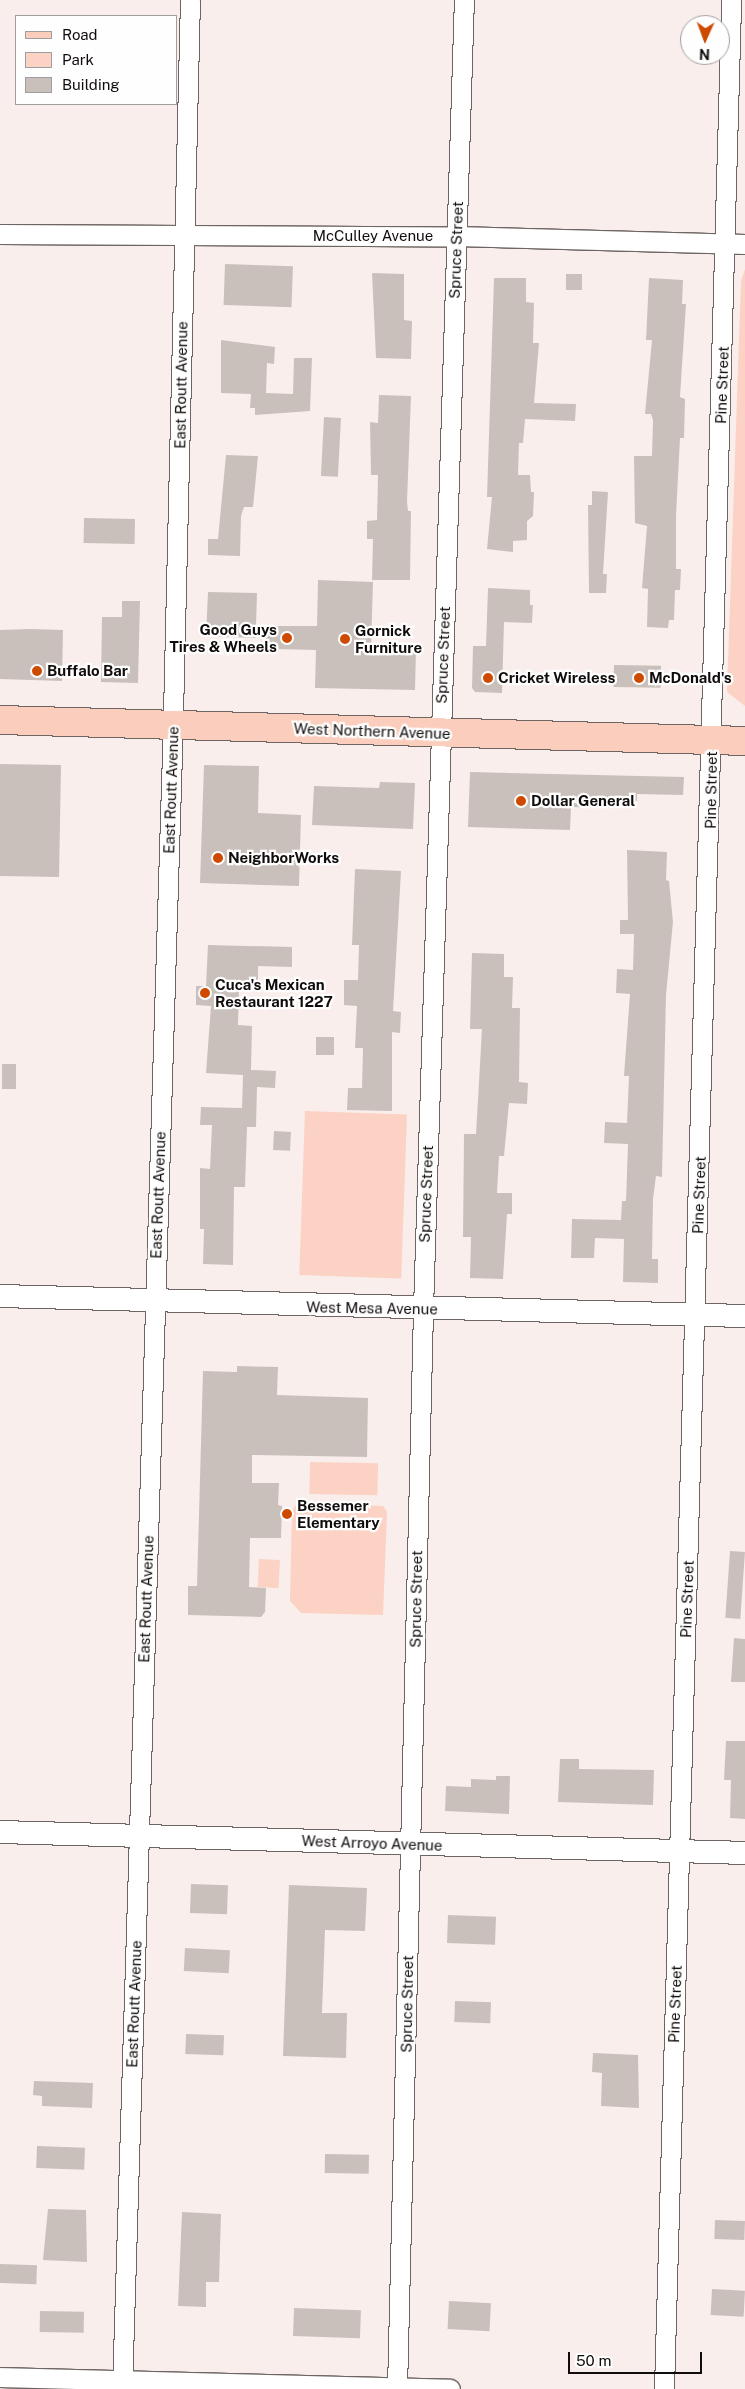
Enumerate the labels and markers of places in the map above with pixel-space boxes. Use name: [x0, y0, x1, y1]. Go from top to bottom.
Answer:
place label: Good Guys Tires & Wheels: [169, 620, 277, 655]
place label: Gornick Furniture: [355, 621, 422, 656]
marker: Good Guys Tires & Wheels: [281, 632, 293, 644]
marker: Gornick Furniture: [339, 633, 351, 645]
place label: Buffalo Bar: [47, 662, 128, 680]
marker: Buffalo Bar: [31, 665, 43, 677]
place label: Cricket Wireless: [498, 669, 616, 687]
place label: McDonald's: [649, 669, 732, 687]
marker: Cricket Wireless: [482, 672, 494, 684]
marker: McDonald's: [633, 672, 645, 684]
place label: Dollar General: [531, 792, 635, 810]
marker: Dollar General: [515, 795, 527, 807]
place label: NeighborWorks: [228, 849, 339, 867]
marker: NeighborWorks: [212, 852, 224, 864]
place label: Cuca's Mexican Restaurant 1227: [215, 975, 333, 1010]
marker: Cuca's Mexican Restaurant 1227: [199, 987, 211, 999]
place label: Bessemer Elementary: [297, 1496, 380, 1531]
marker: Bessemer Elementary: [281, 1508, 293, 1520]

